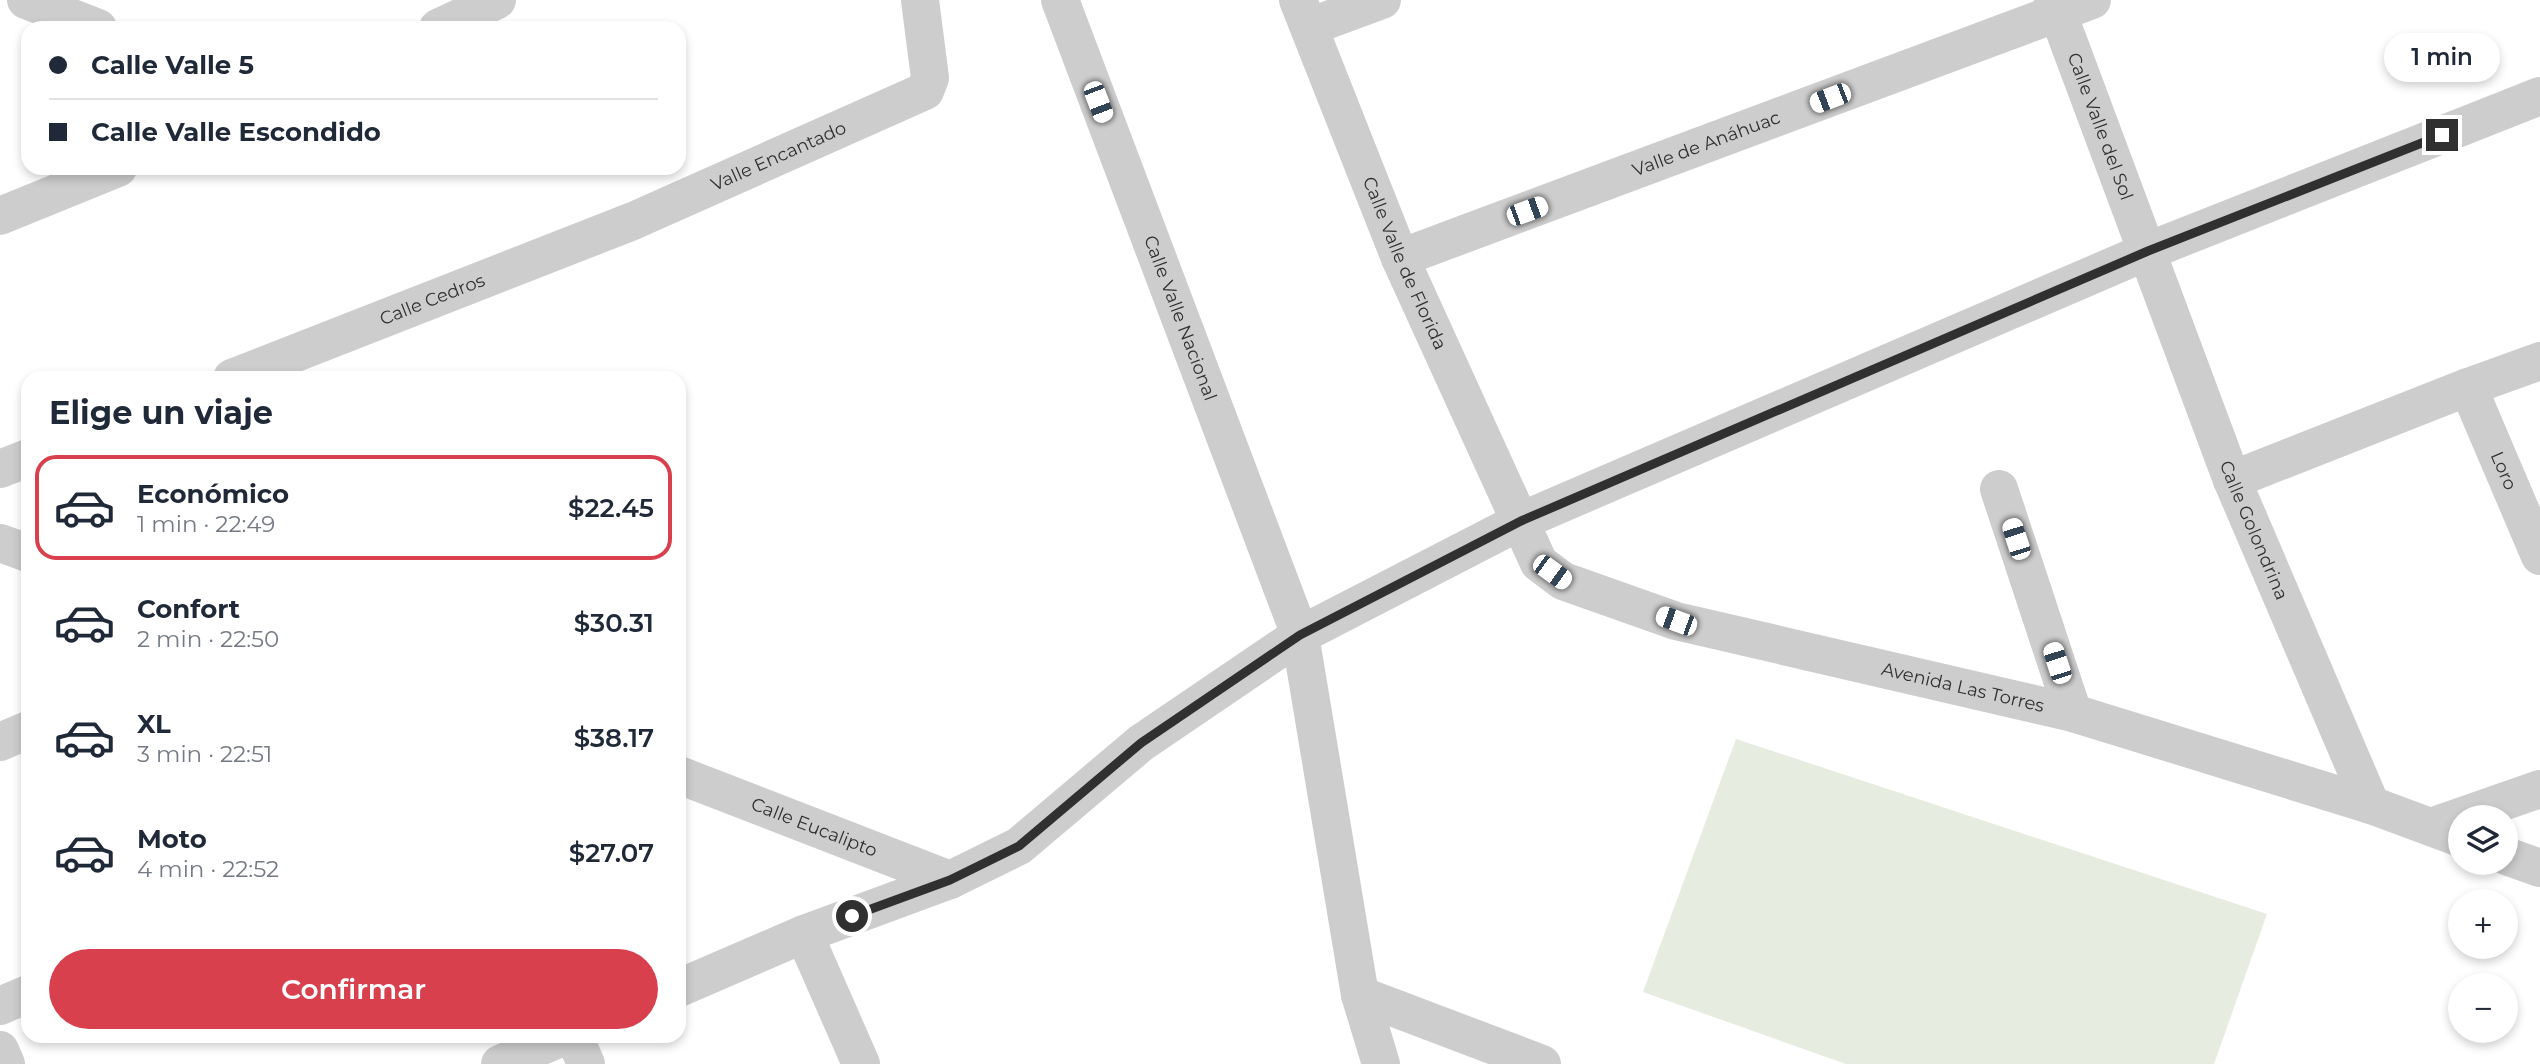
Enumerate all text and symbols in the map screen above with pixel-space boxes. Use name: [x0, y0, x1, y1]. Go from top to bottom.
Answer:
callout: 1 min: [2384, 33, 2500, 82]
text: 1 min: [2411, 43, 2473, 71]
text: Calle Valle 5: [91, 49, 254, 81]
street label: Calle Valle del Sol: [2063, 50, 2138, 203]
car: [1081, 79, 1116, 125]
car: [1807, 81, 1854, 115]
street label: Valle de Anáhuac: [1629, 106, 1783, 181]
text: Calle Valle Escondido: [91, 116, 381, 148]
street label: Valle Encantado: [708, 116, 850, 196]
route end: [2426, 119, 2458, 151]
street label: Calle Valle de Florida: [1358, 174, 1451, 353]
car: [1504, 194, 1551, 228]
street label: Calle Valle Nacional: [1139, 232, 1221, 404]
street label: Calle Cedros: [376, 269, 488, 330]
text: Elige un viaje: [49, 393, 273, 432]
street label: Loro: [2486, 448, 2522, 493]
street label: Calle Golondrina: [2215, 458, 2293, 603]
icon: car: [53, 476, 116, 539]
text: Económico: [137, 478, 289, 510]
text: $22.45: [568, 492, 654, 524]
text: 1 min · 22:49: [137, 510, 275, 538]
car: [2000, 516, 2033, 562]
car: [1529, 551, 1576, 593]
icon: car: [53, 591, 116, 654]
text: Confort: [137, 593, 240, 625]
car: [1653, 604, 1700, 638]
text: $30.31: [574, 607, 654, 639]
text: 2 min · 22:50: [137, 625, 279, 653]
car: [2041, 640, 2074, 686]
street label: Avenida Las Torres: [1879, 658, 2047, 717]
icon: car: [53, 706, 116, 769]
text: XL: [137, 708, 171, 740]
text: $38.17: [574, 722, 654, 754]
text: 3 min · 22:51: [137, 740, 272, 768]
street label: Calle Eucalipto: [748, 793, 880, 862]
map controls: [2448, 805, 2518, 1043]
button: layers: [2448, 805, 2518, 875]
icon: car: [53, 821, 116, 884]
text: Moto: [137, 823, 207, 855]
text: $27.07: [569, 837, 654, 869]
text: 4 min · 22:52: [137, 855, 279, 883]
button: +: [2448, 889, 2518, 959]
route start: [836, 900, 868, 932]
button: Confirmar: [49, 949, 658, 1029]
button: −: [2448, 973, 2518, 1043]

